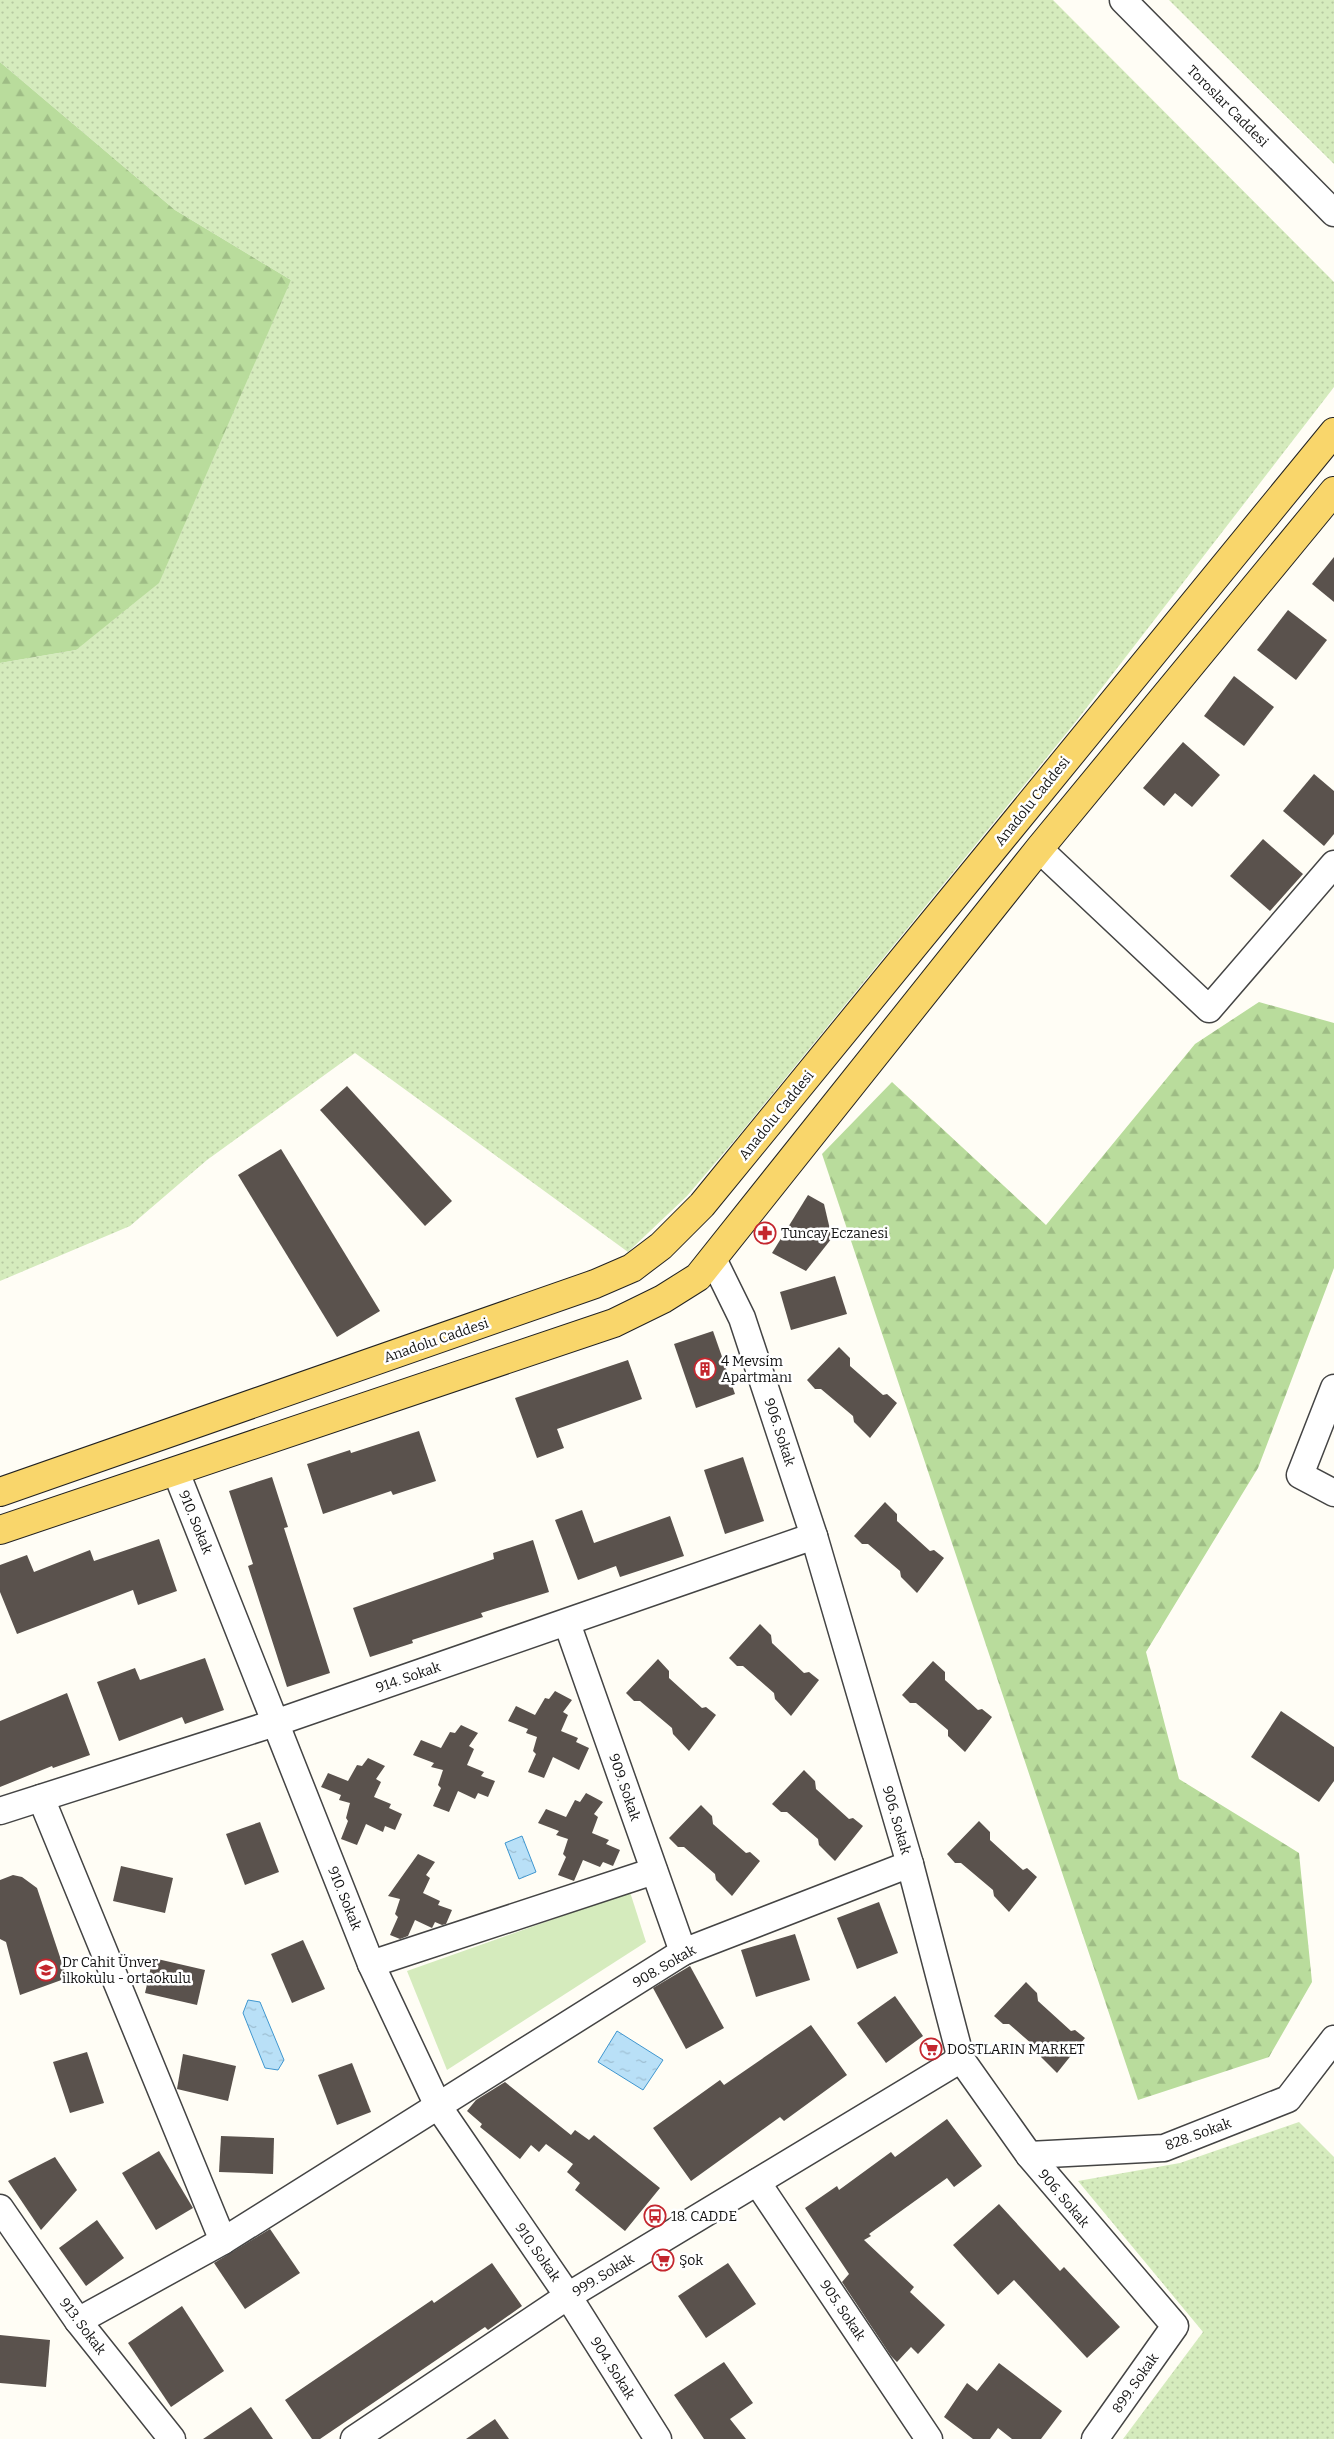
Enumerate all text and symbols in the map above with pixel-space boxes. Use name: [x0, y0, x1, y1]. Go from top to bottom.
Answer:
street label: Toroslar Caddesi: [1183, 62, 1272, 151]
street label: Anadolu Caddesi: [991, 753, 1073, 849]
street label: Anadolu Caddesi: [735, 1067, 817, 1163]
pharmacy icon: Tuncay Eczanesi: [753, 1221, 777, 1245]
place label: Tuncay Eczanesi: [781, 1225, 888, 1242]
street label: Anadolu Caddesi: [382, 1315, 491, 1366]
place label: 4 Mevsim Apartmanı: [721, 1353, 792, 1386]
building icon: 4 Mevsim Apartmanı: [693, 1357, 717, 1381]
street label: 906. Sokak: [761, 1396, 799, 1468]
street label: 910. Sokak: [175, 1488, 216, 1557]
street label: 914. Sokak: [374, 1658, 443, 1696]
street label: 909. Sokak: [605, 1751, 644, 1823]
street label: 906. Sokak: [879, 1784, 914, 1856]
street label: 910. Sokak: [324, 1864, 365, 1933]
street label: 908. Sokak: [630, 1942, 699, 1991]
place label: Dr Cahit Ünver ilkokulu - ortaokulu: [62, 1954, 191, 1987]
school or university icon: Dr Cahit Ünver ilkokulu - ortaokulu: [34, 1958, 58, 1982]
supermarket icon: DOSTLARIN MARKET: [919, 2037, 943, 2061]
place label: DOSTLARIN MARKET: [947, 2041, 1085, 2058]
street label: 828. Sokak: [1163, 2115, 1234, 2154]
street label: 906. Sokak: [1034, 2166, 1093, 2231]
bus stop icon: 18. CADDE: [643, 2204, 667, 2228]
place label: 18. CADDE: [671, 2208, 737, 2225]
street label: 910. Sokak: [511, 2220, 564, 2285]
supermarket icon: Şok: [651, 2248, 675, 2272]
street label: 999. Sokak: [569, 2250, 637, 2300]
place label: Şok: [679, 2252, 703, 2269]
street label: 905. Sokak: [816, 2277, 869, 2344]
street label: 913. Sokak: [56, 2295, 109, 2358]
street label: 904. Sokak: [587, 2334, 638, 2403]
street label: 899. Sokak: [1109, 2350, 1162, 2417]

